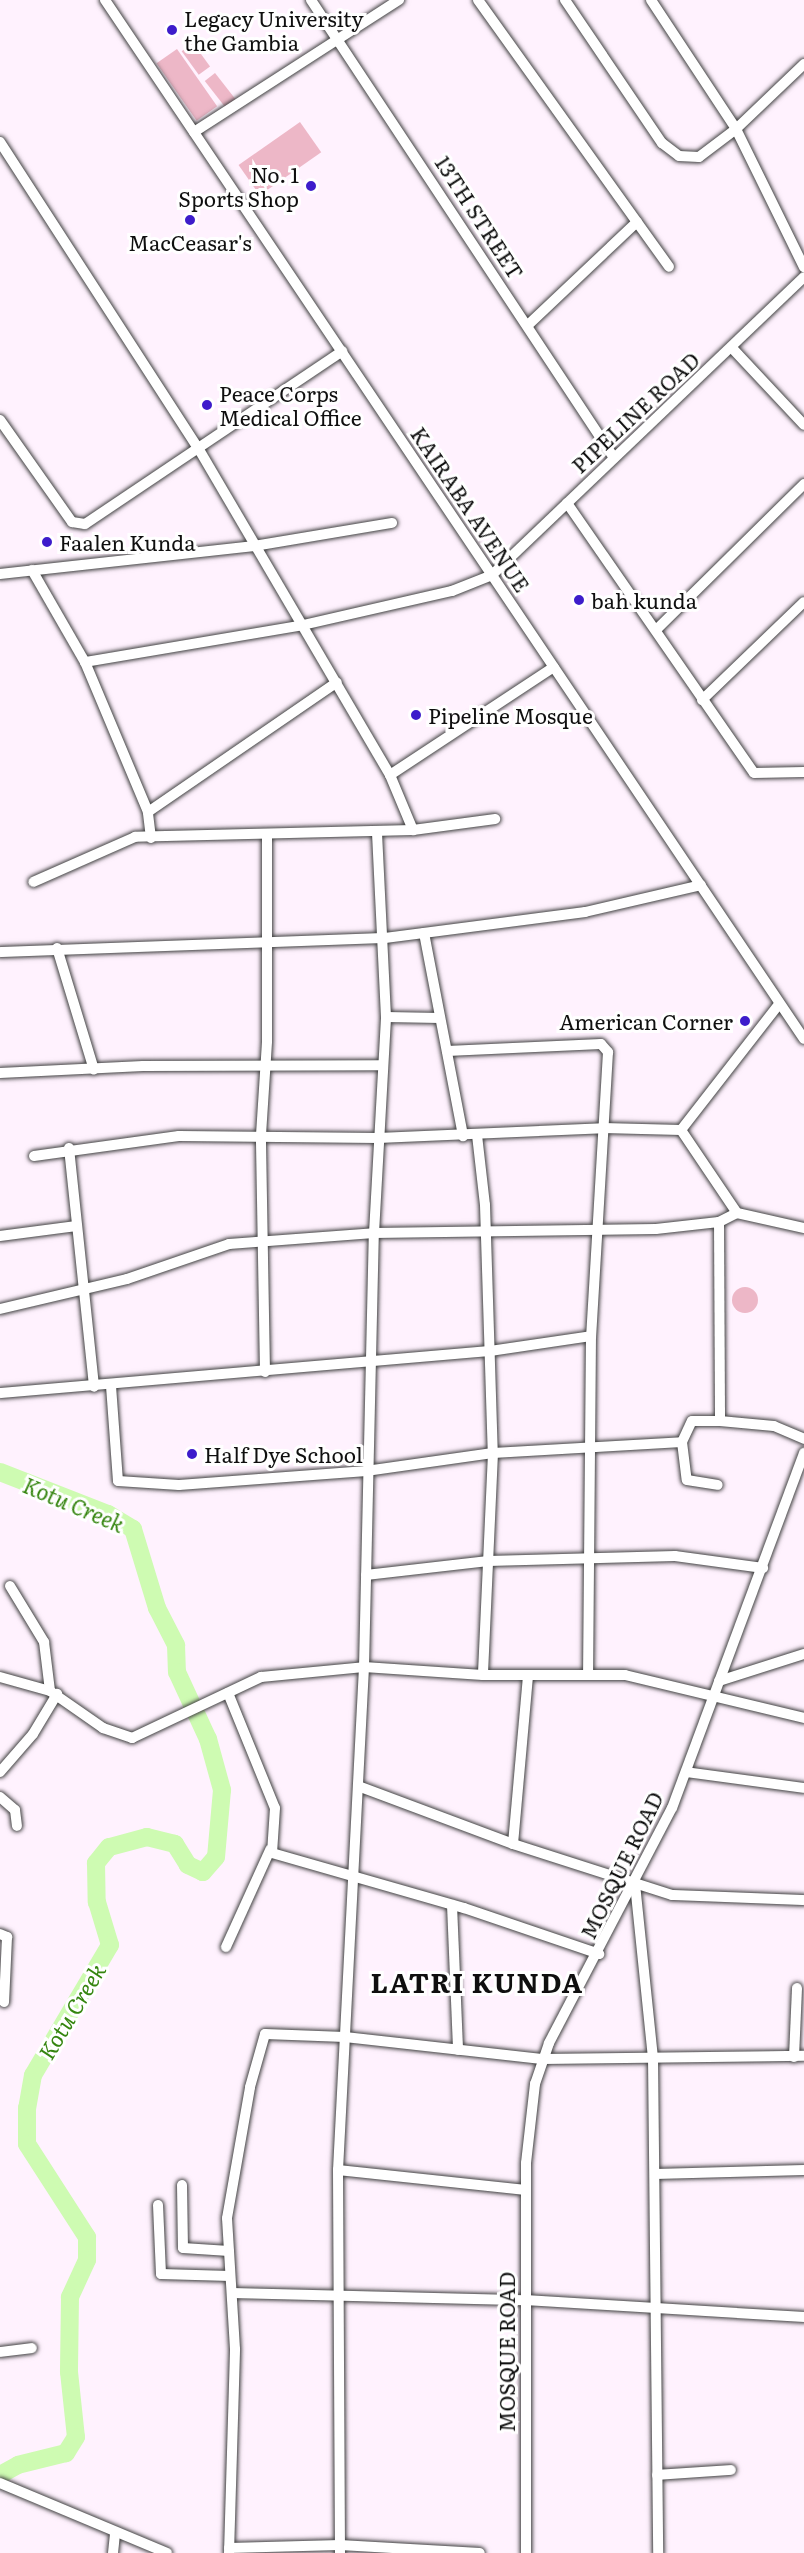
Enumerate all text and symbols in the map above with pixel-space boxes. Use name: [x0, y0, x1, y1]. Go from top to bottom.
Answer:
place label: Legacy University the Gambia: [184, 5, 363, 55]
marker: Legacy University the Gambia: [165, 23, 179, 37]
street label: 13TH STREET: [431, 151, 529, 283]
place label: No. 1 Sports Shop: [178, 161, 299, 211]
marker: No. 1 Sports Shop: [304, 179, 318, 193]
marker: MacCeasar's: [183, 213, 197, 227]
place label: MacCeasar's: [128, 229, 252, 255]
street label: PIPELINE ROAD: [566, 346, 704, 478]
place label: Peace Corps Medical Office: [219, 380, 362, 430]
marker: Peace Corps Medical Office: [200, 398, 214, 412]
street label: KAIRABA AVENUE: [406, 422, 536, 596]
place label: Faalen Kunda: [59, 529, 195, 555]
marker: Faalen Kunda: [40, 535, 54, 549]
place label: bah kunda: [591, 587, 697, 613]
marker: bah kunda: [572, 593, 586, 607]
place label: Pipeline Mosque: [428, 702, 593, 728]
marker: Pipeline Mosque: [409, 708, 423, 722]
place label: American Corner: [559, 1008, 733, 1034]
marker: American Corner: [738, 1014, 752, 1028]
place label: Half Dye School: [204, 1441, 363, 1467]
marker: Half Dye School: [185, 1447, 199, 1461]
water label: Kotu Creek: [20, 1471, 128, 1537]
street label: MOSQUE ROAD: [574, 1787, 668, 1943]
water label: Kotu Creek: [32, 1958, 110, 2064]
district label: LATRI KUNDA: [370, 1966, 584, 1998]
street label: MOSQUE ROAD: [493, 2272, 519, 2432]

